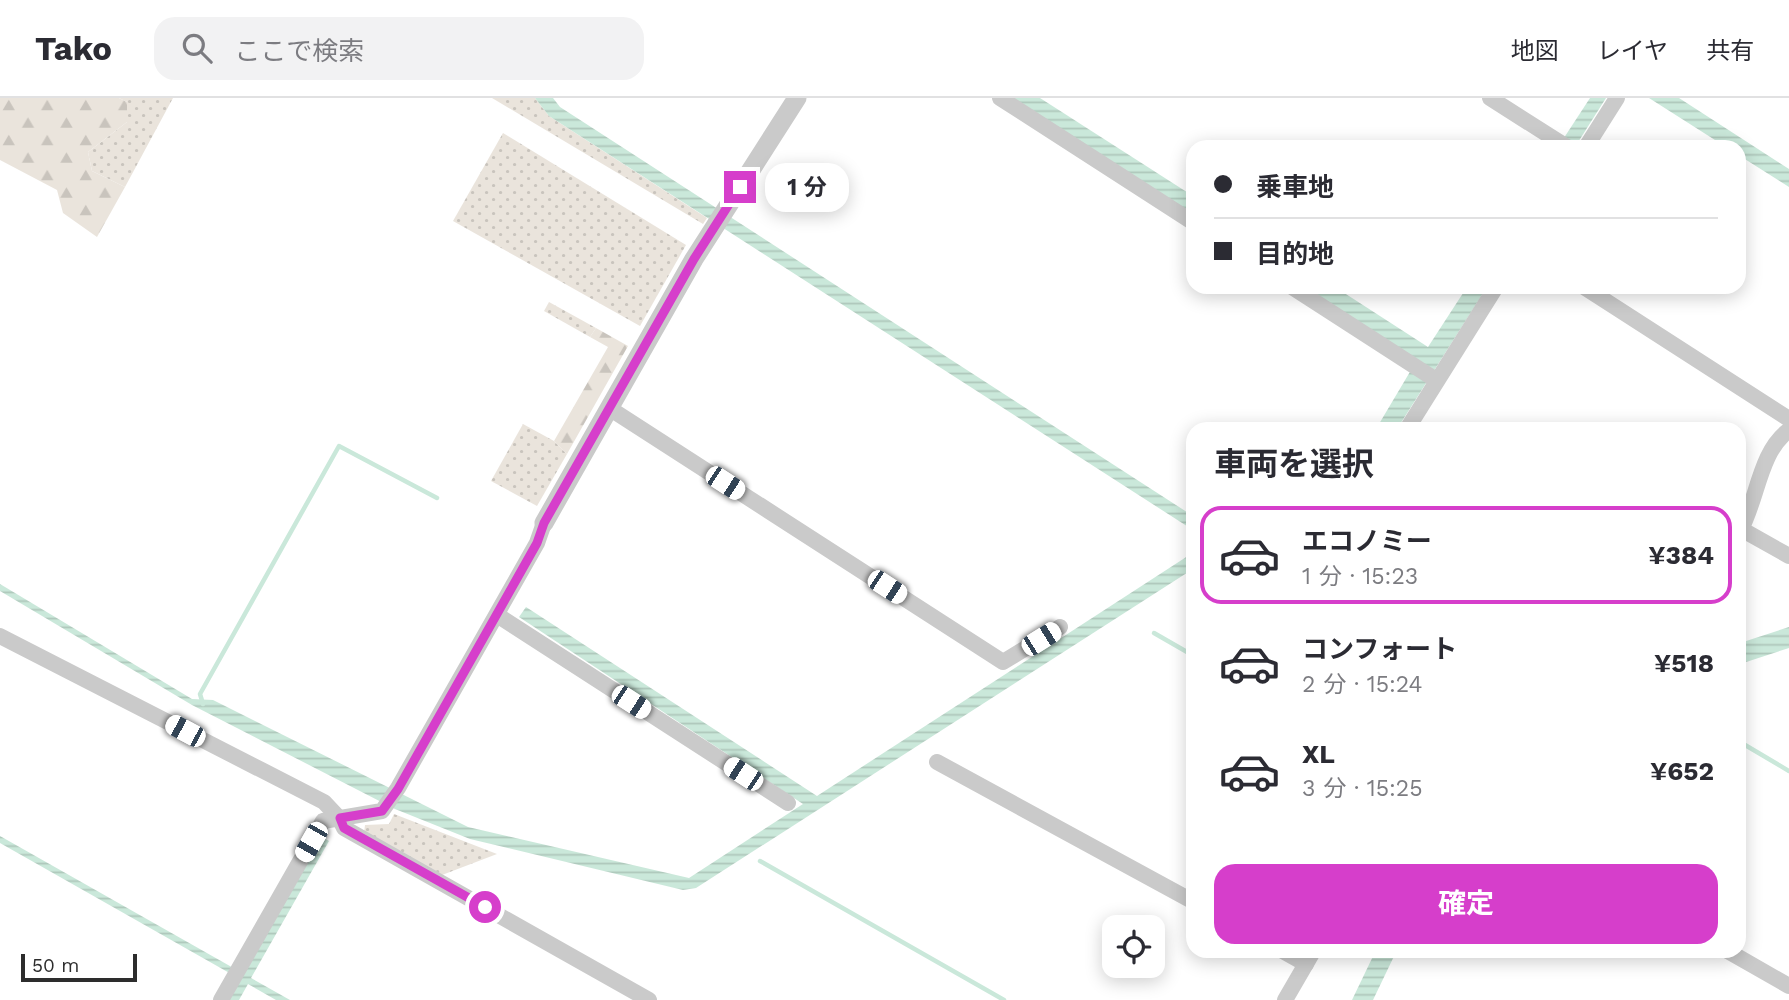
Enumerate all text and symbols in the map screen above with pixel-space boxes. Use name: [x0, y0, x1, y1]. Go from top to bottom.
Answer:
search box: [154, 17, 644, 80]
text: Tako: [35, 29, 112, 68]
icon: search: [178, 29, 216, 67]
text: ここで検索: [234, 36, 364, 66]
text: 地図: [1511, 37, 1559, 65]
text: レイヤ: [1597, 37, 1668, 65]
text: 共有: [1706, 37, 1754, 65]
callout: 1 分: [764, 162, 848, 212]
route end: [724, 171, 756, 203]
text: 乗車地: [1256, 172, 1334, 202]
text: 1 分: [787, 174, 827, 201]
text: 目的地: [1256, 239, 1334, 269]
text: 車両を選択: [1214, 445, 1374, 483]
car: [702, 463, 749, 503]
icon: car: [1218, 524, 1281, 587]
text: エコノミー: [1302, 526, 1432, 556]
text: ¥384: [1648, 540, 1714, 570]
text: 1 分 · 15:23: [1302, 563, 1418, 590]
car: [864, 567, 911, 607]
car: [1018, 619, 1065, 659]
icon: car: [1218, 632, 1281, 695]
text: コンフォート: [1302, 634, 1457, 664]
text: ¥518: [1654, 648, 1714, 678]
text: 2 分 · 15:24: [1302, 671, 1423, 698]
car: [608, 682, 655, 722]
car: [162, 712, 209, 750]
text: XL: [1302, 739, 1335, 769]
icon: car: [1218, 740, 1281, 803]
car: [720, 754, 767, 794]
text: ¥652: [1650, 756, 1714, 786]
text: 3 分 · 15:25: [1302, 775, 1423, 802]
car: [292, 819, 331, 865]
button: 確定: [1214, 864, 1718, 944]
route start: [469, 891, 501, 923]
map controls: [1102, 915, 1165, 978]
button: locate: [1102, 915, 1165, 978]
scale bar: [21, 951, 136, 983]
text: 50 m: [32, 954, 79, 977]

